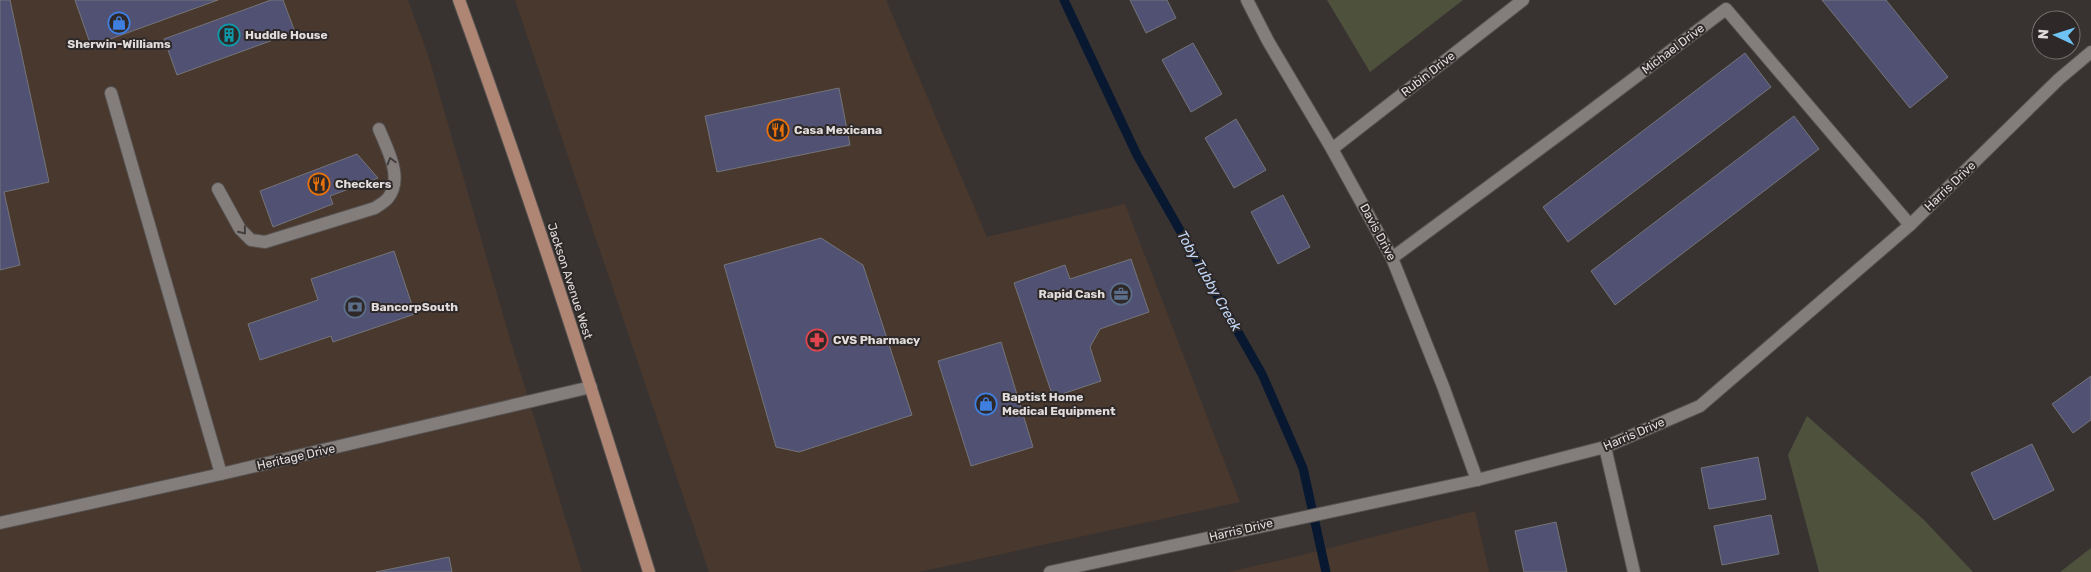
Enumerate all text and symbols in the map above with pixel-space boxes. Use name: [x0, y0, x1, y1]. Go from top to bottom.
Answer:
north arrow: [2031, 10, 2081, 60]
shop icon: Sherwin-Williams: [107, 11, 131, 35]
street label: Michael Drive: [1639, 21, 1707, 77]
building icon: Huddle House: [217, 23, 241, 47]
place label: Huddle House: [245, 28, 328, 42]
text: N: [2035, 29, 2052, 40]
place label: Sherwin-Williams: [67, 37, 171, 51]
street label: Rubin Drive: [1398, 49, 1458, 99]
restaurant icon: Casa Mexicana: [766, 118, 790, 142]
place label: Casa Mexicana: [794, 123, 882, 137]
one-way arrow: [386, 157, 396, 165]
street label: Harris Drive: [1922, 158, 1978, 214]
restaurant icon: Checkers: [307, 172, 331, 196]
place label: Checkers: [335, 177, 392, 191]
street label: Davis Drive: [1357, 201, 1399, 263]
street label: Jackson Avenue West: [545, 221, 596, 341]
one-way arrow: [237, 225, 246, 234]
water label: Toby Tubby Creek: [1173, 228, 1245, 335]
office icon: Rapid Cash: [1109, 282, 1133, 306]
place label: Rapid Cash: [1039, 287, 1105, 301]
bank icon: BancorpSouth: [343, 295, 367, 319]
place label: BancorpSouth: [371, 300, 458, 314]
pharmacy icon: CVS Pharmacy: [805, 328, 829, 352]
place label: CVS Pharmacy: [833, 333, 920, 347]
place label: Baptist Home Medical Equipment: [1002, 390, 1116, 418]
shop icon: Baptist Home Medical Equipment: [974, 392, 998, 416]
street label: Harris Drive: [1601, 415, 1667, 453]
street label: Heritage Drive: [256, 441, 337, 473]
street label: Harris Drive: [1208, 516, 1275, 544]

